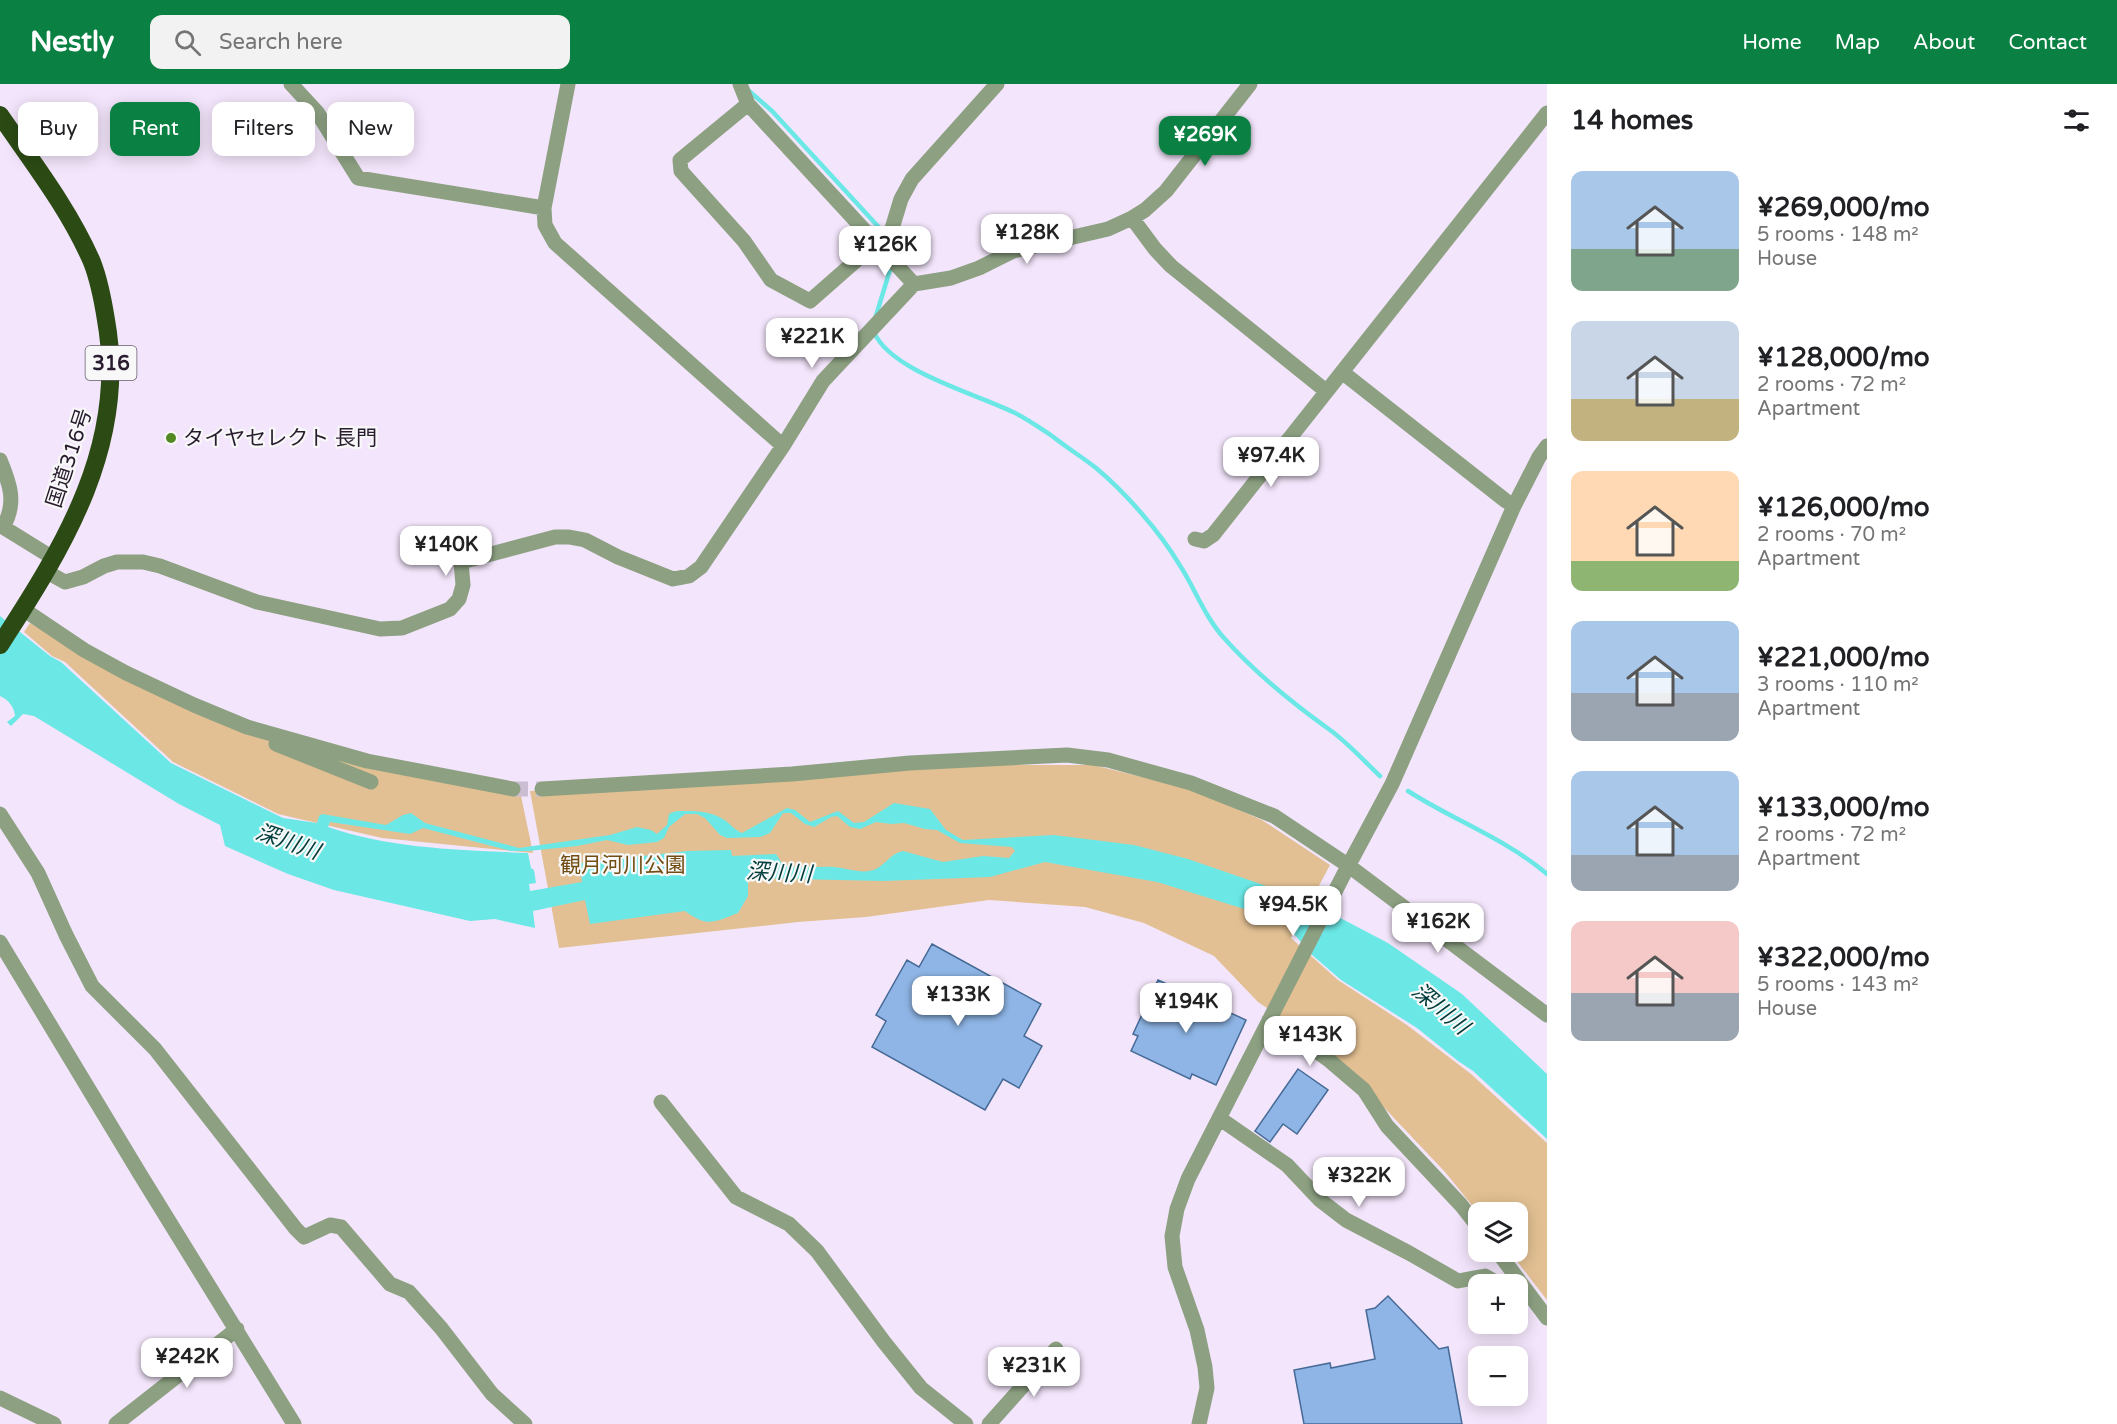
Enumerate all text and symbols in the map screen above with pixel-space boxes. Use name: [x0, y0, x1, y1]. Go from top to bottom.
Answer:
search box: [150, 15, 570, 69]
text: Nestly: [30, 25, 114, 59]
icon: search: [171, 26, 204, 59]
text: Search here: [219, 29, 343, 55]
text: Home: [1742, 30, 1802, 55]
text: Map: [1835, 30, 1880, 55]
text: About: [1913, 30, 1975, 55]
text: Contact: [2008, 30, 2087, 55]
chip: Buy: [18, 102, 98, 156]
chip: Rent: [110, 102, 200, 156]
chip: Filters: [212, 102, 315, 156]
chip: New: [327, 102, 414, 156]
icon: filters: [2060, 104, 2093, 137]
text: 14 homes: [1571, 105, 1693, 136]
pin: ¥269K: [1163, 116, 1247, 167]
text: ¥269K: [1173, 123, 1237, 147]
text: ¥269,000/mo: [1757, 192, 1930, 223]
icon: home: [1619, 195, 1691, 267]
pin: ¥128K: [985, 214, 1069, 265]
text: ¥128K: [995, 221, 1059, 245]
text: 5 rooms · 148 m²: [1757, 223, 1919, 247]
pin: ¥126K: [843, 226, 927, 277]
text: ¥126K: [853, 233, 917, 257]
text: House: [1757, 247, 1817, 271]
pin: ¥221K: [770, 318, 854, 369]
text: ¥221K: [780, 325, 844, 349]
text: ¥128,000/mo: [1757, 342, 1930, 373]
icon: home: [1619, 345, 1691, 417]
road number: 316: [86, 346, 136, 380]
text: 2 rooms · 72 m²: [1757, 373, 1906, 397]
text: Apartment: [1757, 397, 1860, 421]
street label: 国道316号: [42, 406, 97, 511]
place label: タイヤセレクト 長門: [183, 426, 377, 451]
marker: タイヤセレクト 長門: [164, 431, 178, 445]
pin: ¥97.4K: [1222, 437, 1320, 488]
text: ¥97.4K: [1237, 444, 1305, 468]
text: ¥126,000/mo: [1757, 492, 1930, 523]
icon: home: [1619, 495, 1691, 567]
text: 2 rooms · 70 m²: [1757, 523, 1906, 547]
pin: ¥140K: [404, 526, 488, 577]
text: ¥140K: [414, 533, 478, 557]
text: Apartment: [1757, 547, 1860, 571]
text: ¥221,000/mo: [1757, 642, 1930, 673]
icon: home: [1619, 645, 1691, 717]
text: 3 rooms · 110 m²: [1757, 673, 1919, 697]
text: Apartment: [1757, 697, 1860, 721]
text: ¥133,000/mo: [1757, 792, 1930, 823]
icon: home: [1619, 795, 1691, 867]
water label: 深川川: [252, 819, 325, 866]
text: 2 rooms · 72 m²: [1757, 823, 1906, 847]
text: Apartment: [1757, 847, 1860, 871]
park label: 観月河川公園: [560, 853, 686, 878]
water label: 深川川: [745, 858, 815, 888]
pin: ¥94.5K: [1244, 886, 1342, 937]
text: ¥94.5K: [1258, 893, 1328, 917]
pin: ¥162K: [1396, 903, 1480, 954]
text: ¥162K: [1406, 910, 1470, 934]
text: ¥322,000/mo: [1757, 942, 1930, 973]
icon: home: [1619, 945, 1691, 1017]
text: 5 rooms · 143 m²: [1757, 973, 1919, 997]
pin: ¥133K: [916, 976, 1000, 1027]
water label: 深川川: [1407, 978, 1476, 1041]
text: ¥133K: [926, 983, 990, 1007]
pin: ¥194K: [1144, 983, 1228, 1034]
text: ¥194K: [1154, 990, 1218, 1014]
text: House: [1757, 997, 1817, 1021]
pin: ¥143K: [1268, 1016, 1352, 1067]
text: ¥143K: [1278, 1023, 1342, 1047]
pin: ¥322K: [1317, 1157, 1401, 1208]
text: ¥322K: [1327, 1164, 1391, 1188]
map controls: [1468, 1202, 1528, 1406]
button: layers: [1468, 1202, 1528, 1262]
button: +: [1468, 1274, 1528, 1334]
pin: ¥242K: [145, 1338, 229, 1389]
text: ¥242K: [155, 1345, 219, 1369]
button: −: [1468, 1346, 1528, 1406]
pin: ¥231K: [992, 1347, 1076, 1398]
text: ¥231K: [1002, 1354, 1066, 1378]

